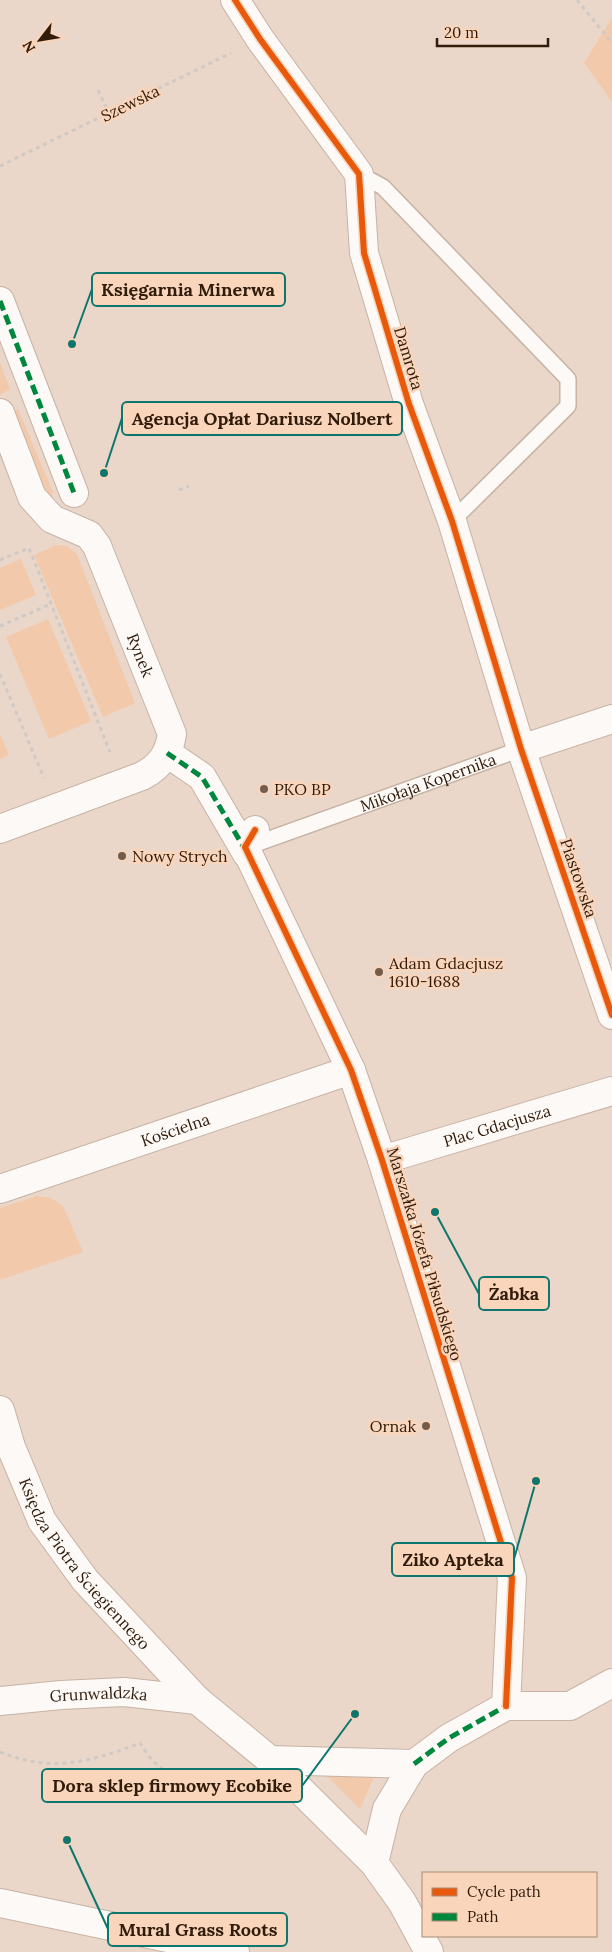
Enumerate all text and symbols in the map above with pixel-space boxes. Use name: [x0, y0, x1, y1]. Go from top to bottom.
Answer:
north arrow: [15, 15, 65, 65]
scale bar: [437, 15, 548, 47]
text: 20 m: [444, 23, 479, 42]
text: N: [18, 37, 39, 56]
street label: Szewska: [97, 80, 163, 126]
callout: Księgarnia Minerwa: [92, 273, 285, 306]
text: Księgarnia Minerwa: [101, 278, 275, 301]
street label: Damrota: [390, 324, 428, 392]
callout: Agencja Opłat Dariusz Nolbert: [122, 402, 402, 435]
text: Agencja Opłat Dariusz Nolbert: [132, 407, 393, 430]
street label: Rynek: [123, 630, 158, 680]
street label: Mikołaja Kopernika: [357, 749, 499, 816]
place label: PKO BP: [274, 779, 331, 799]
marker: PKO BP: [258, 783, 270, 795]
street label: Piastowska: [556, 836, 602, 920]
place label: Nowy Strych: [132, 846, 228, 866]
marker: Nowy Strych: [116, 850, 128, 862]
place label: Adam Gdacjusz 1610-1688: [388, 953, 503, 991]
marker: Adam Gdacjusz 1610-1688: [373, 966, 385, 978]
street label: Plac Gdacjusza: [441, 1100, 553, 1151]
street label: Kościelna: [138, 1109, 212, 1151]
street label: Marszałka Józefa Piłsudskiego: [383, 1145, 467, 1363]
callout: Żabka: [479, 1277, 549, 1310]
text: Żabka: [489, 1282, 540, 1305]
place label: Ornak: [370, 1416, 416, 1436]
marker: Ornak: [420, 1420, 432, 1432]
street label: Księdza Piotra Ściegiennego: [15, 1475, 155, 1654]
callout: Ziko Apteka: [392, 1543, 514, 1576]
text: Ziko Apteka: [402, 1548, 504, 1571]
street label: Grunwaldzka: [49, 1682, 149, 1706]
callout: Dora sklep firmowy Ecobike: [42, 1769, 302, 1802]
text: Dora sklep firmowy Ecobike: [52, 1774, 292, 1797]
legend: [422, 1872, 597, 1937]
text: Cycle path: [467, 1882, 541, 1901]
text: Path: [467, 1907, 498, 1926]
callout: Mural Grass Roots: [108, 1913, 287, 1946]
text: Mural Grass Roots: [119, 1918, 278, 1941]

